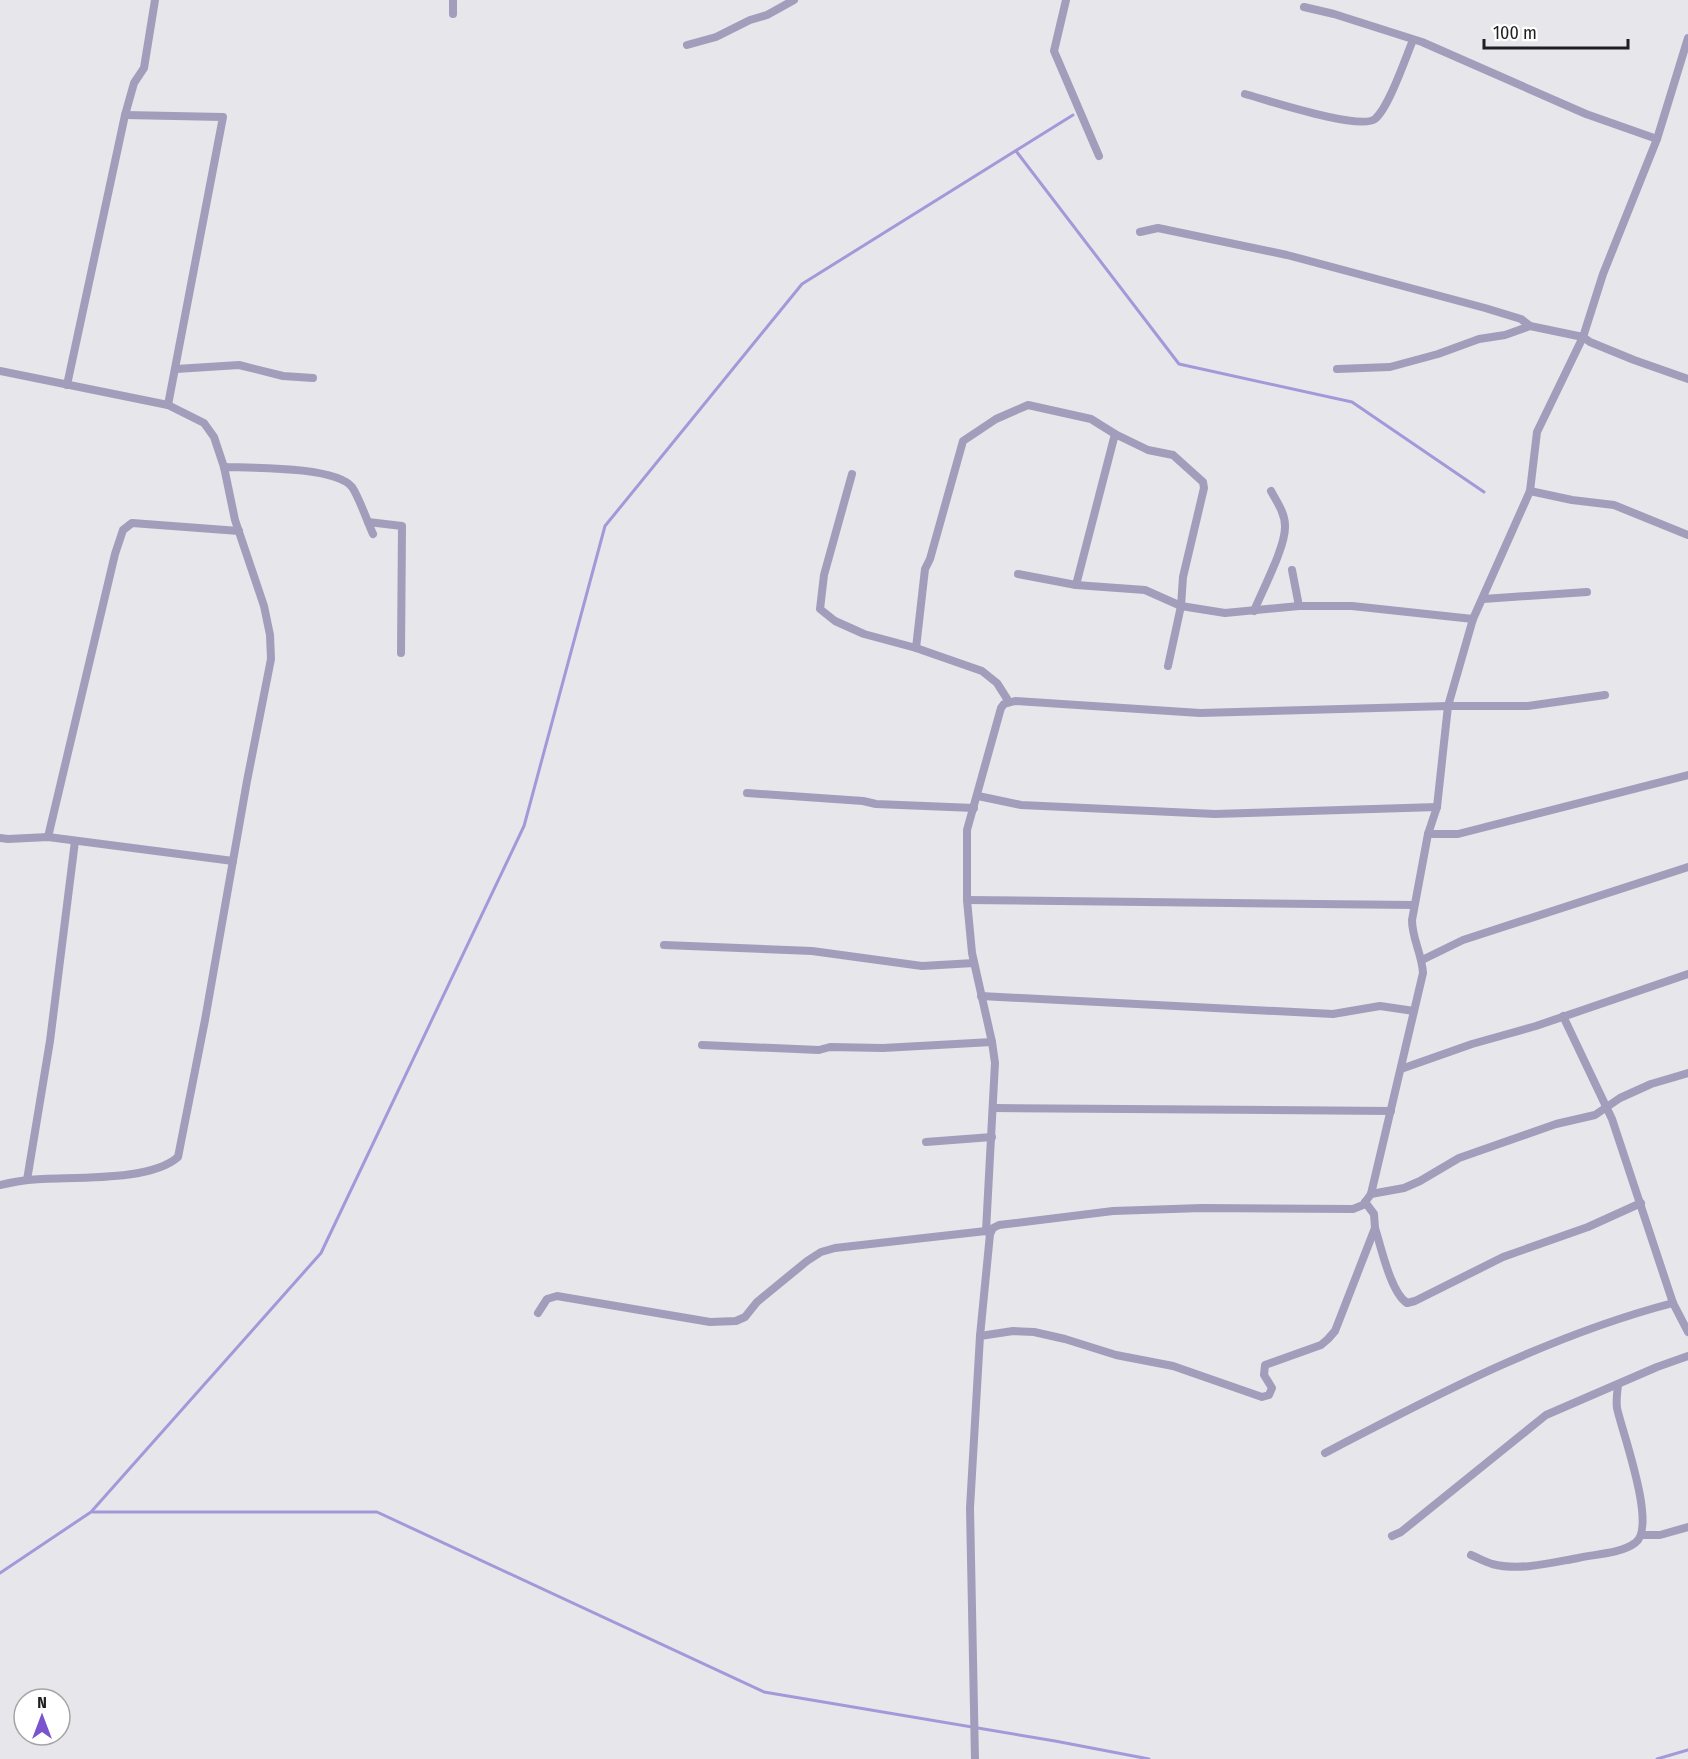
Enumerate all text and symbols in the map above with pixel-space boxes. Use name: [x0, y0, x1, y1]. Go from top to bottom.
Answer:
scale bar: [1484, 12, 1628, 50]
text: 100 m: [1493, 22, 1537, 44]
north arrow: [12, 1687, 72, 1747]
text: N: [37, 1693, 47, 1712]

